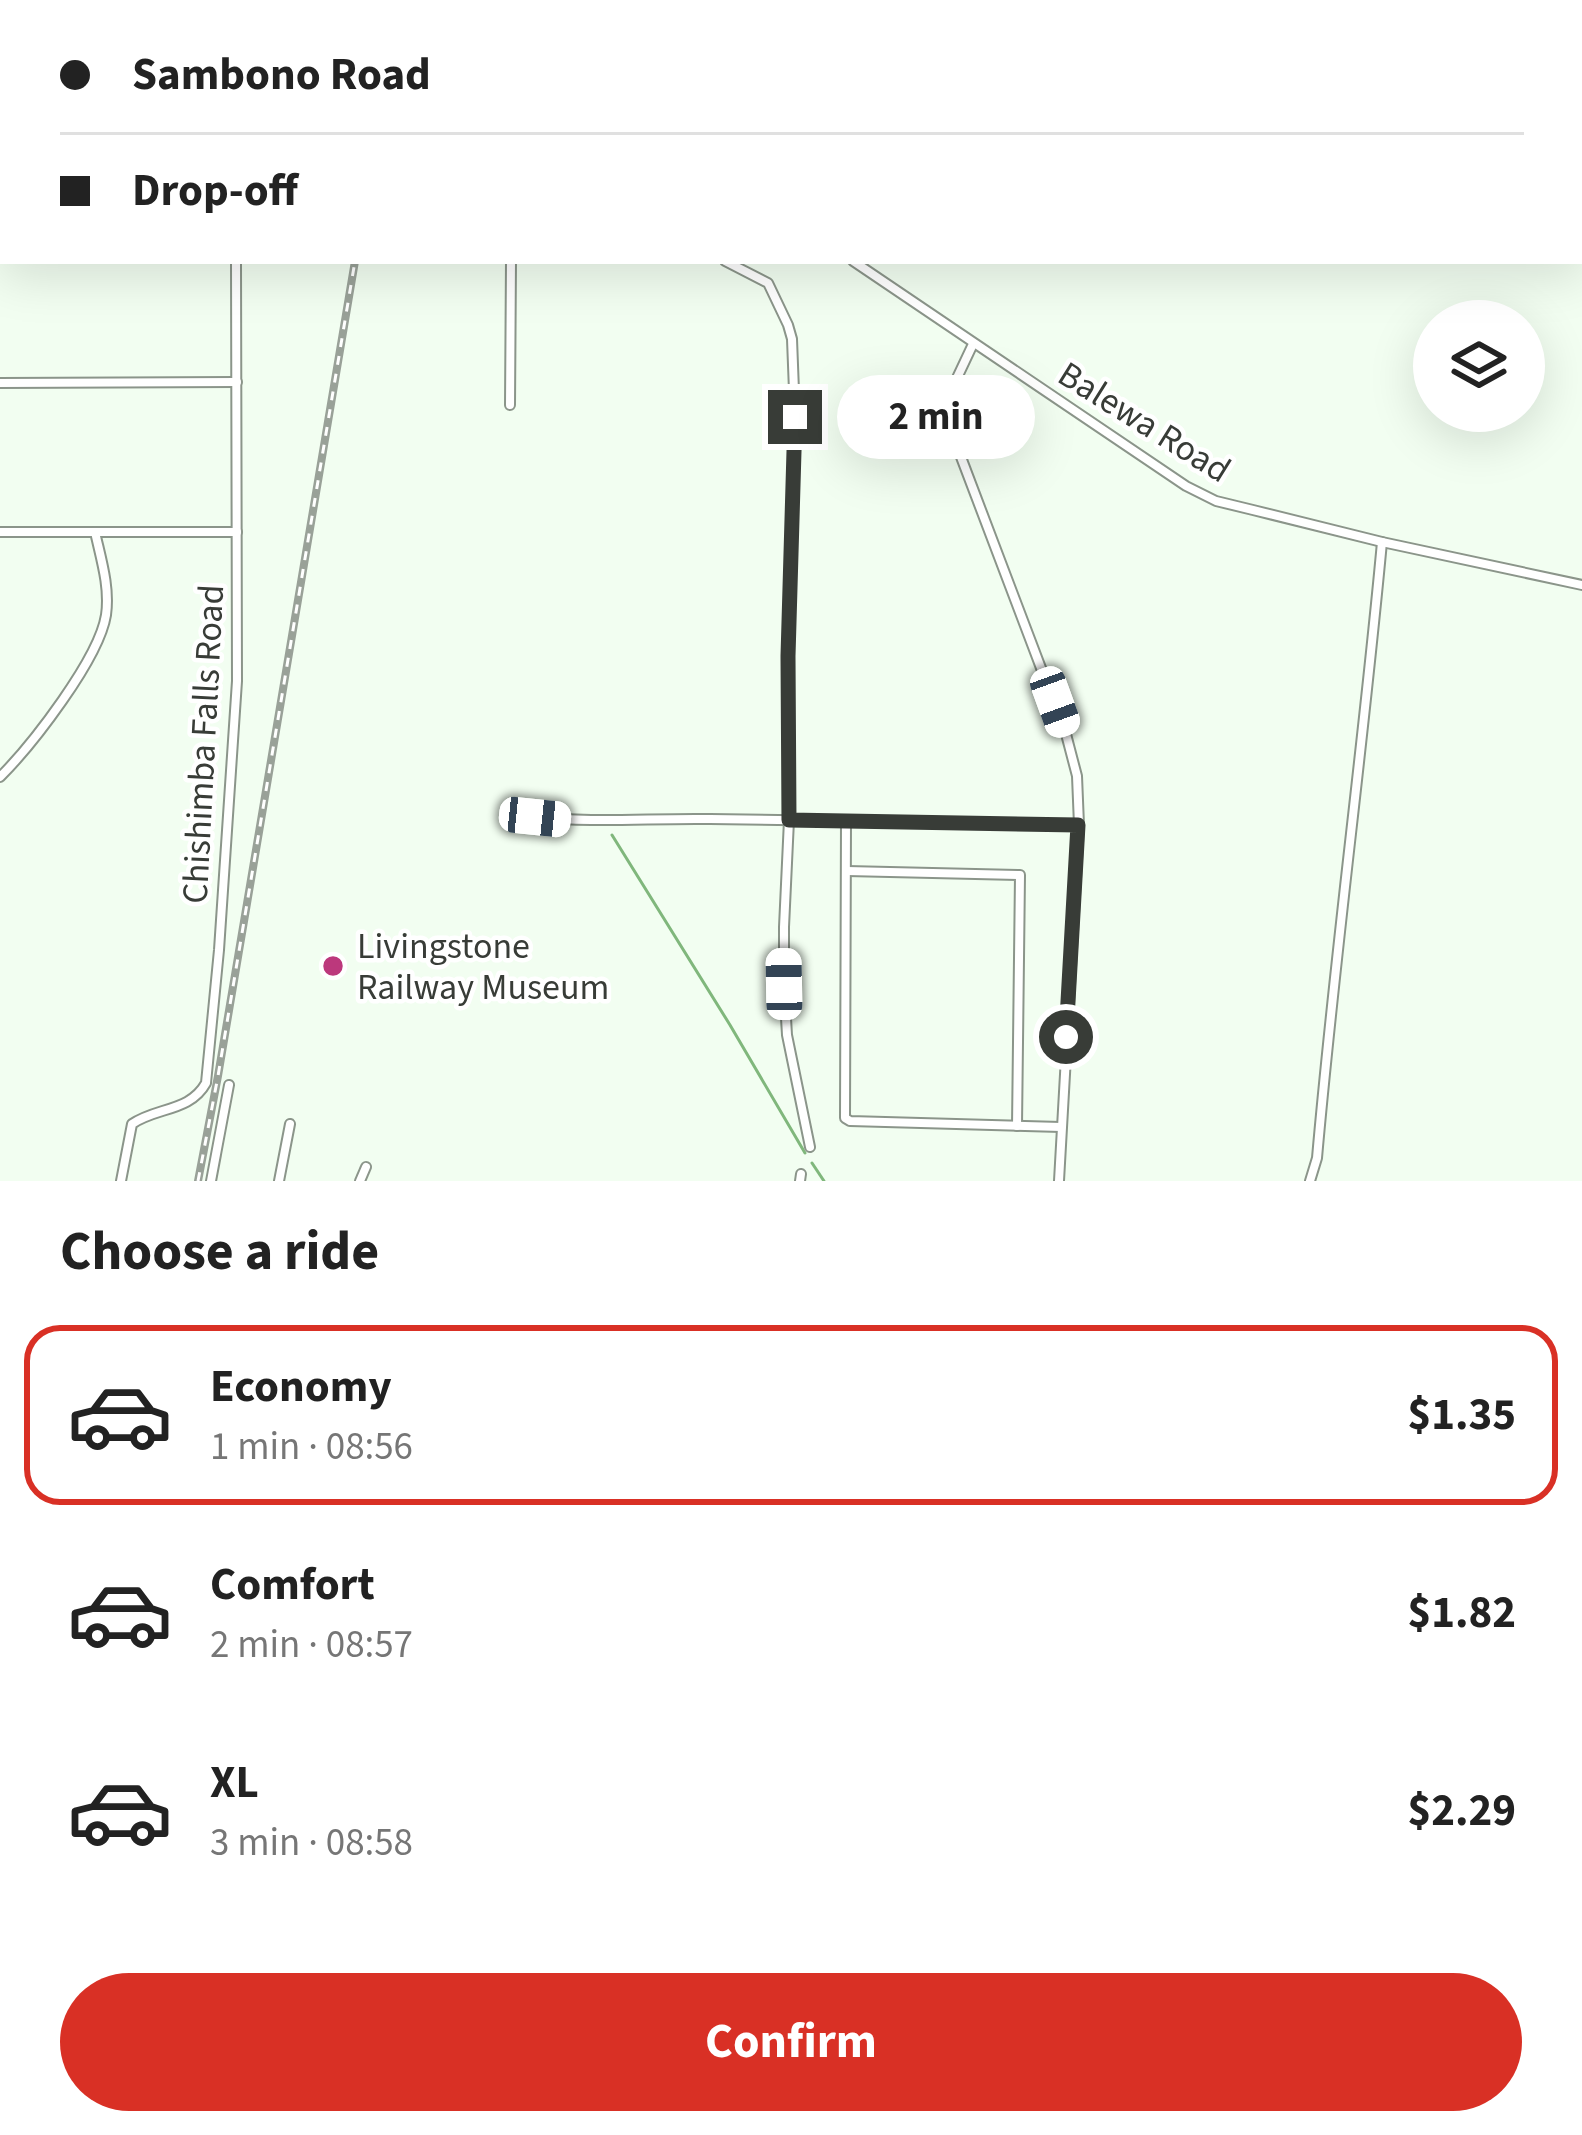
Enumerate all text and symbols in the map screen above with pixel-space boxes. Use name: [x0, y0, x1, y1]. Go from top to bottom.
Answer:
text: Sambono Road: [132, 43, 431, 107]
text: Drop-off: [132, 159, 298, 223]
map controls: [1413, 300, 1545, 432]
button: layers: [1413, 300, 1545, 432]
street label: Balewa Road: [1048, 349, 1240, 495]
callout: 2 min: [837, 375, 1035, 459]
text: 2 min: [889, 389, 983, 445]
route end: [768, 390, 822, 444]
street label: Chishimba Falls Road: [170, 583, 237, 905]
car: [1026, 662, 1084, 742]
car: [497, 795, 573, 839]
place label: Livingstone Railway Museum: [357, 921, 609, 1013]
car: [765, 948, 803, 1020]
marker: Livingstone Railway Museum: [320, 953, 346, 979]
route start: [1039, 1010, 1093, 1064]
text: Choose a ride: [60, 1214, 379, 1291]
text: Economy: [210, 1355, 392, 1419]
icon: car: [66, 1361, 174, 1469]
text: $1.35: [1407, 1383, 1516, 1447]
text: 1 min · 08:56: [210, 1419, 413, 1475]
text: Comfort: [210, 1553, 375, 1617]
icon: car: [66, 1559, 174, 1667]
text: $1.82: [1407, 1581, 1516, 1645]
text: 2 min · 08:57: [210, 1617, 413, 1673]
text: XL: [210, 1751, 259, 1815]
icon: car: [66, 1757, 174, 1865]
text: $2.29: [1407, 1779, 1516, 1843]
text: 3 min · 08:58: [210, 1815, 413, 1871]
button: Confirm: [60, 1973, 1522, 2111]

